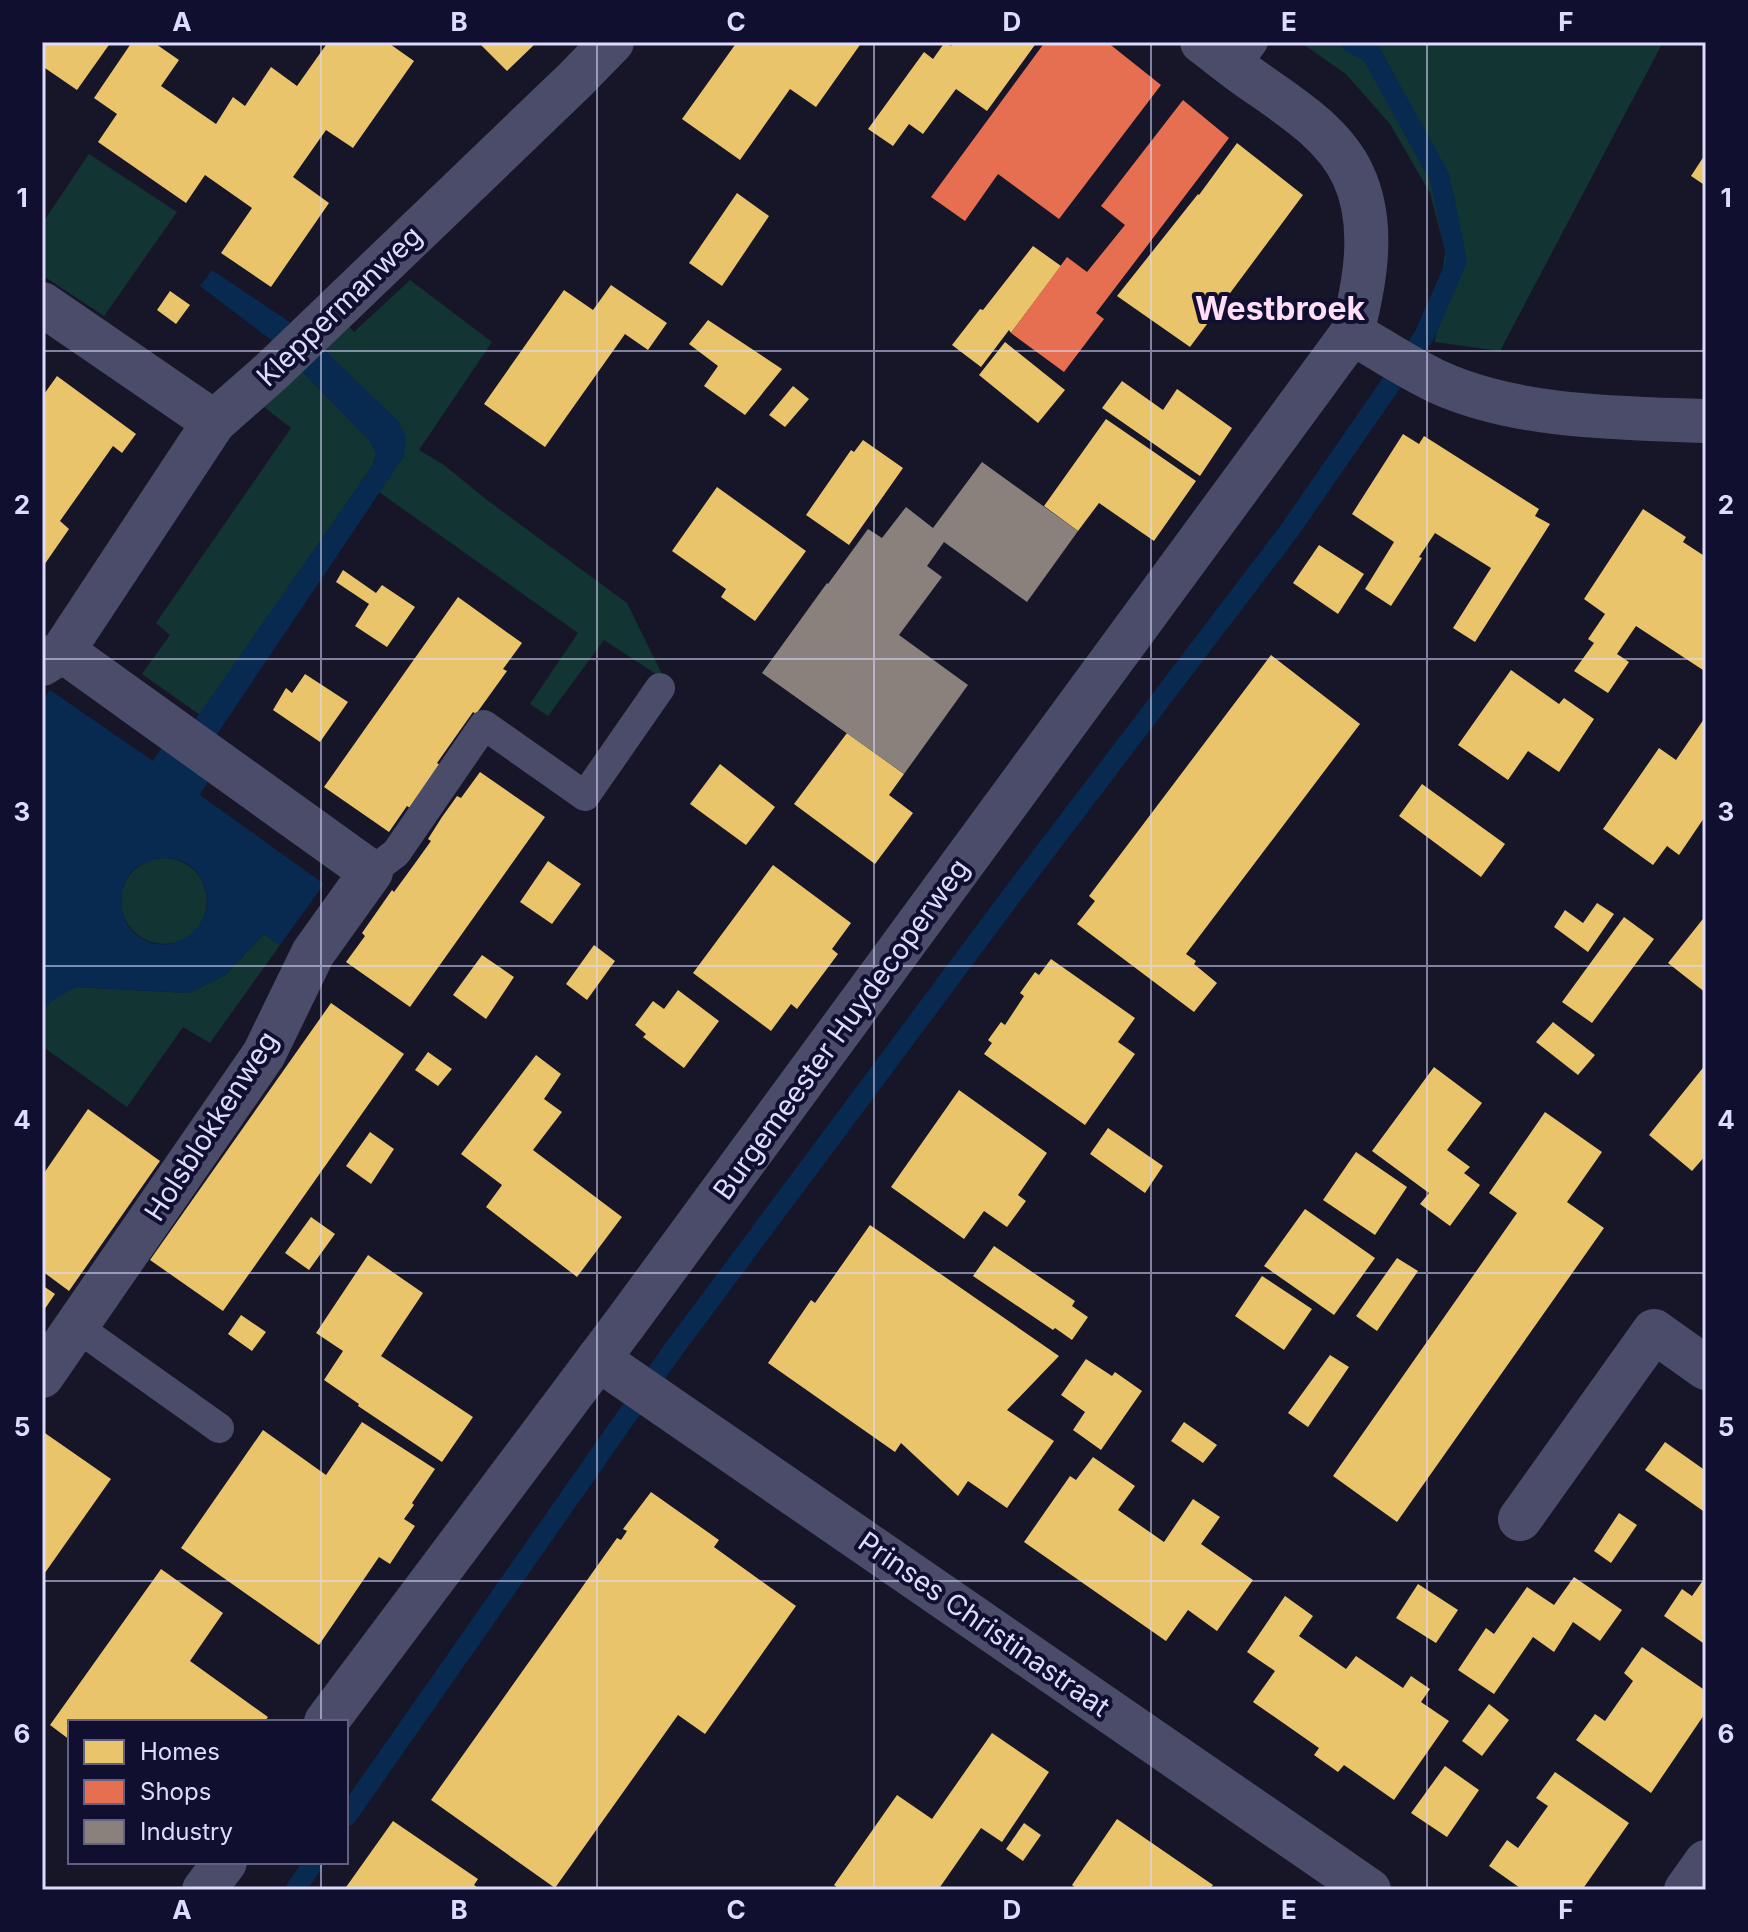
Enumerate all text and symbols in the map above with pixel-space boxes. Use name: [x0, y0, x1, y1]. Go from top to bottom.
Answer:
text: A: [172, 6, 192, 37]
text: B: [450, 6, 468, 37]
text: C: [726, 6, 746, 37]
text: D: [1003, 6, 1021, 37]
text: E: [1281, 6, 1297, 37]
text: F: [1558, 6, 1574, 37]
text: 1: [16, 182, 28, 213]
text: 1: [1720, 182, 1732, 213]
street label: Kleppermanweg: [249, 219, 429, 393]
district label: Westbroek: [1195, 289, 1365, 328]
text: 2: [14, 489, 30, 520]
text: 2: [1718, 489, 1734, 520]
text: 3: [14, 796, 30, 827]
text: 3: [1718, 796, 1734, 827]
street label: Burgemeester Huydecoperweg: [706, 852, 976, 1206]
street label: Holsblokkenweg: [137, 1025, 285, 1227]
text: 4: [13, 1104, 31, 1135]
text: 4: [1717, 1104, 1735, 1135]
text: 5: [14, 1411, 30, 1442]
text: 5: [1718, 1411, 1734, 1442]
street label: Prinses Christinastraat: [852, 1524, 1116, 1724]
text: 6: [14, 1718, 30, 1749]
text: 6: [1718, 1718, 1734, 1749]
legend: [68, 1720, 348, 1864]
text: Homes: [140, 1737, 220, 1766]
text: Shops: [140, 1777, 211, 1806]
text: Industry: [140, 1817, 233, 1846]
text: A: [172, 1894, 192, 1925]
text: B: [450, 1894, 468, 1925]
text: C: [726, 1894, 746, 1925]
text: D: [1003, 1894, 1021, 1925]
text: E: [1281, 1894, 1297, 1925]
text: F: [1558, 1894, 1574, 1925]

